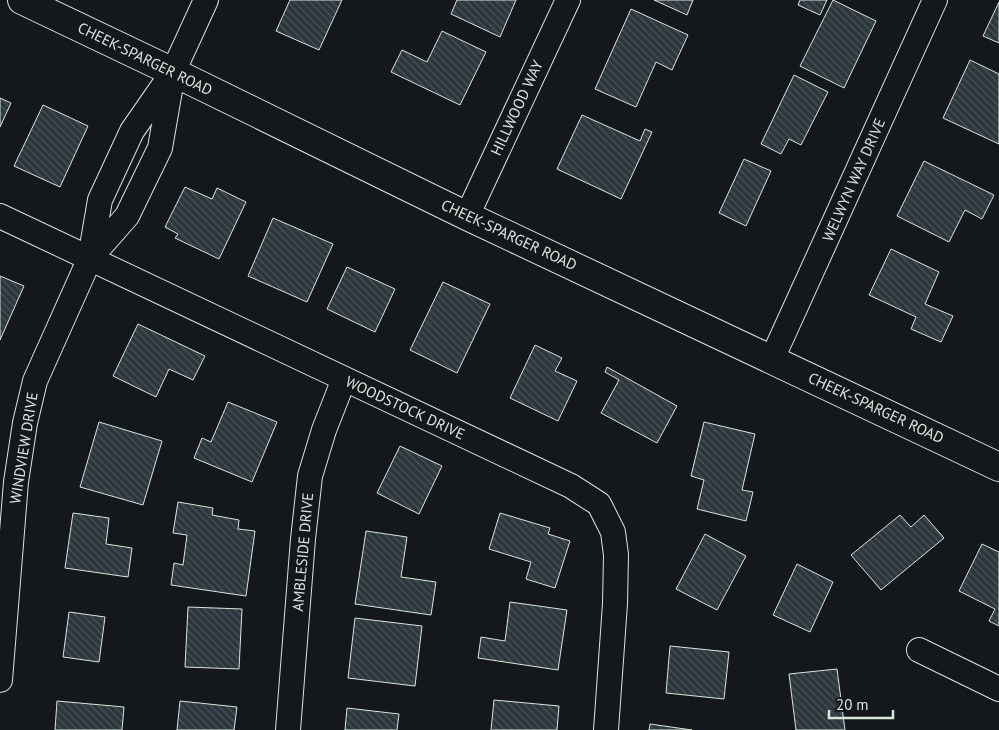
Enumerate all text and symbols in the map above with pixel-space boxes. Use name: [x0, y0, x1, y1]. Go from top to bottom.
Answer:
street label: CHEEK-SPARGER ROAD: [75, 18, 216, 99]
street label: HILLWOOD WAY: [486, 56, 547, 159]
street label: WELWYN WAY DRIVE: [818, 115, 889, 244]
street label: CHEEK-SPARGER ROAD: [438, 195, 580, 274]
street label: CHEEK-SPARGER ROAD: [805, 368, 947, 447]
street label: WOODSTOCK DRIVE: [343, 372, 468, 443]
street label: WINDVIEW DRIVE: [5, 391, 42, 505]
street label: AMBLESIDE DRIVE: [288, 492, 317, 612]
scale bar: [829, 688, 893, 720]
text: 20 m: [836, 695, 869, 714]

